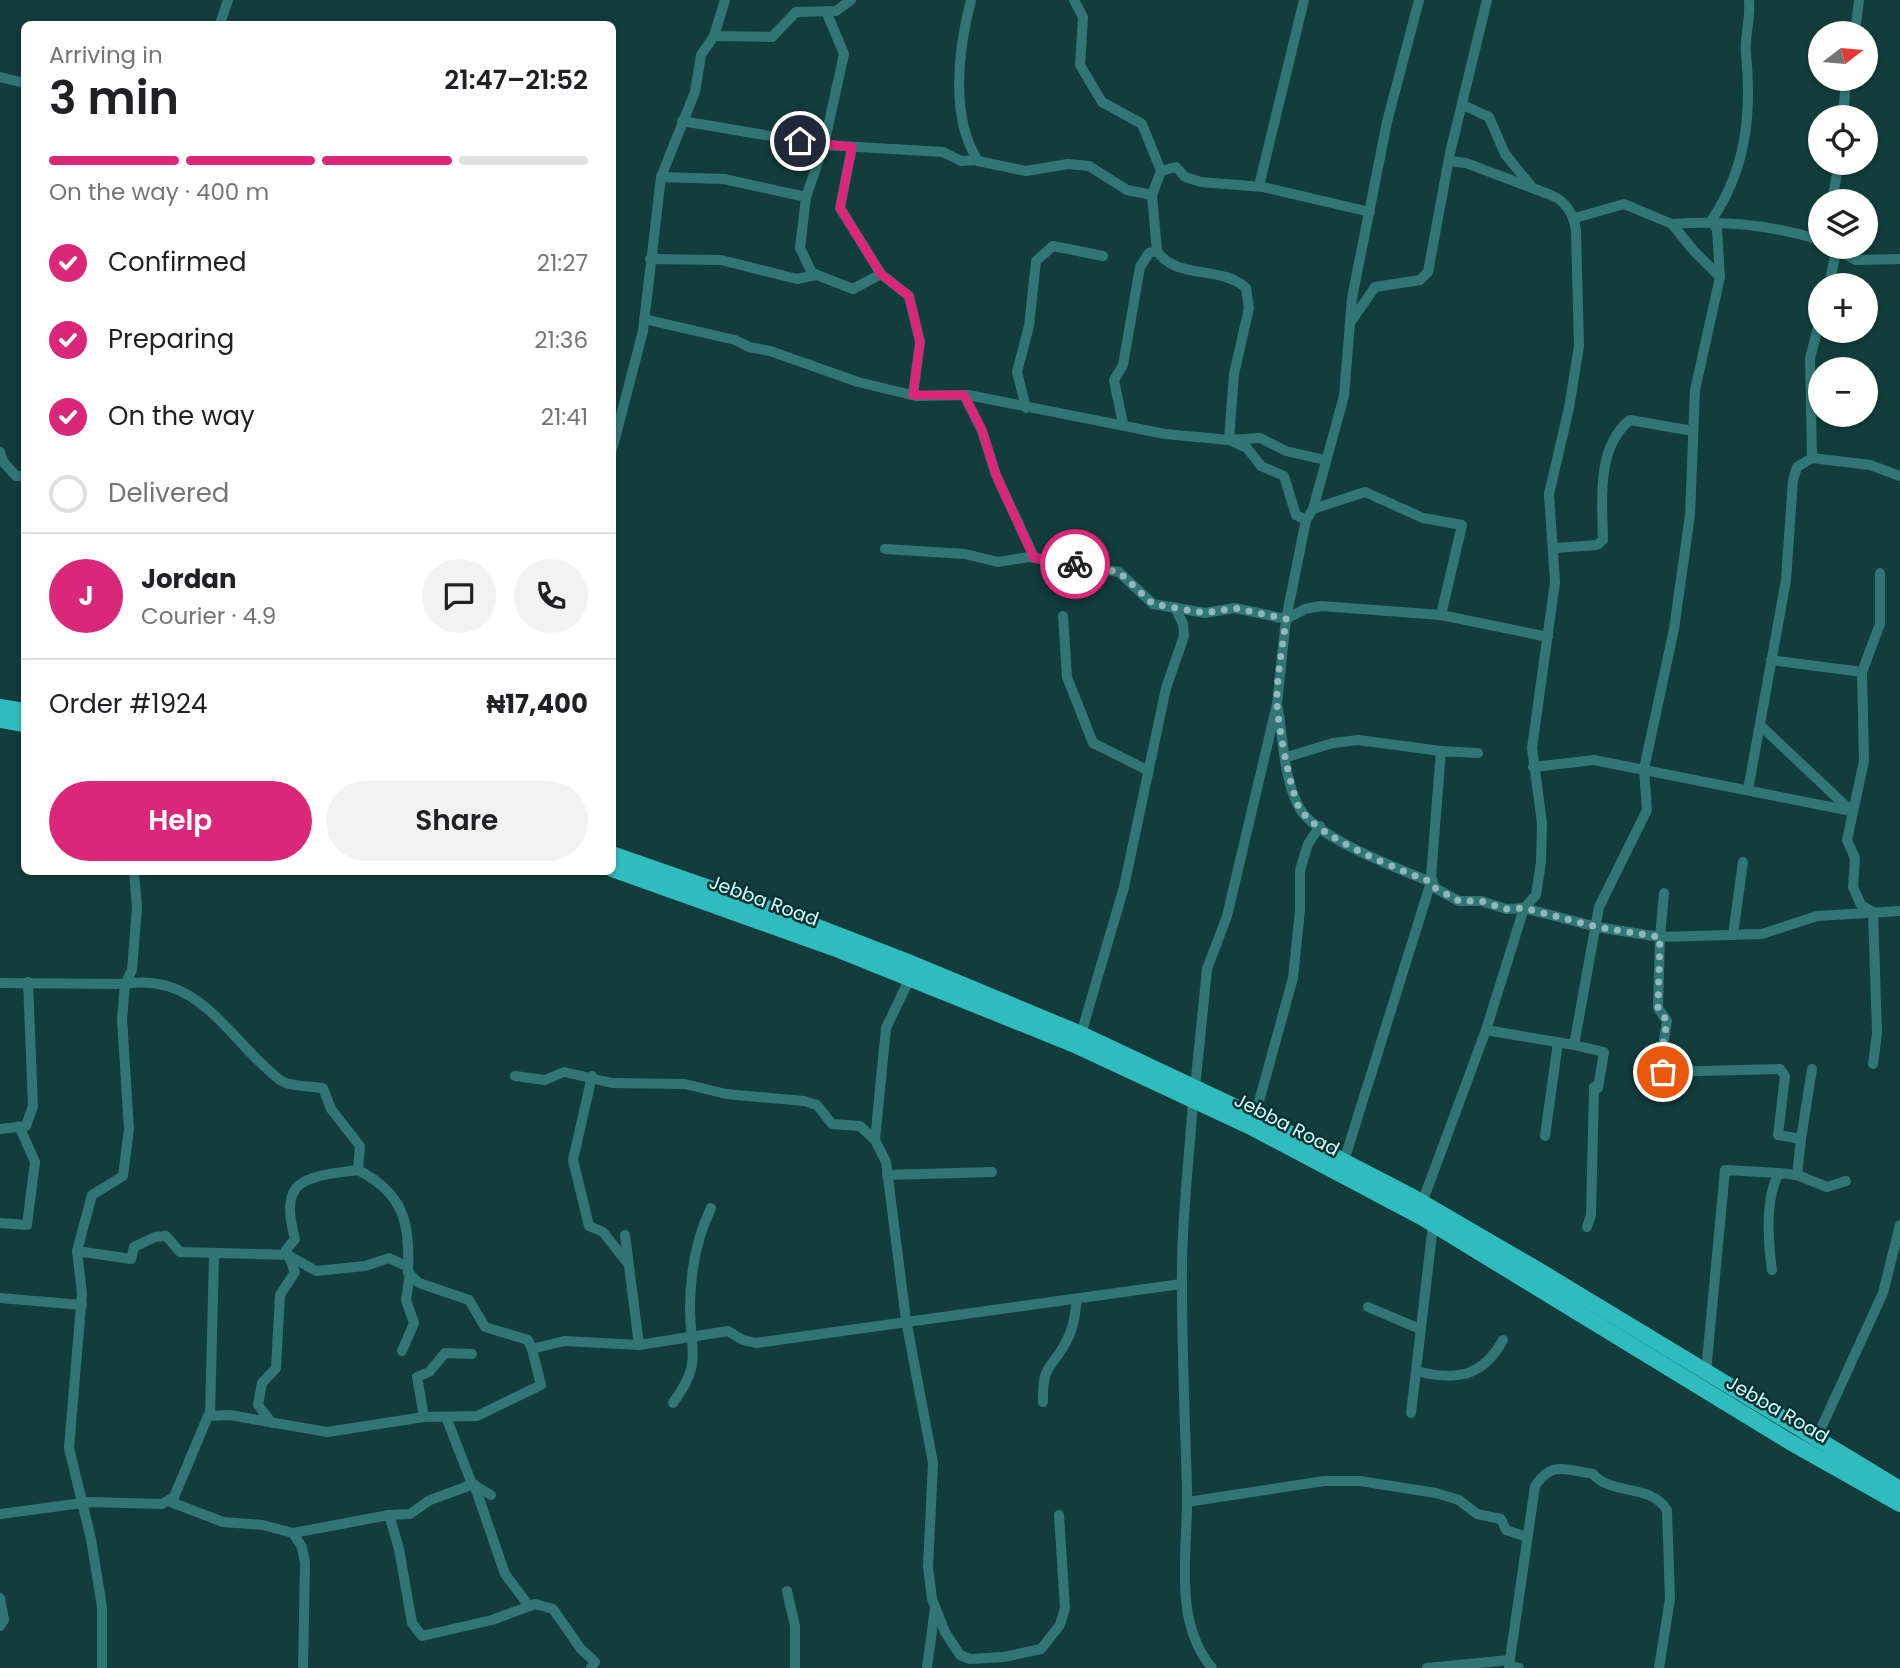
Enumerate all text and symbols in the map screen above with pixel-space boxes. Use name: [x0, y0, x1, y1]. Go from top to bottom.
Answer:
north arrow: [1808, 21, 1878, 91]
map controls: [1808, 21, 1878, 427]
text: Arriving in: [49, 39, 163, 71]
text: 21:47–21:52: [444, 62, 588, 98]
text: 3 min: [49, 66, 179, 130]
button: locate: [1808, 105, 1878, 175]
pin: [770, 111, 830, 171]
icon: home: [781, 122, 819, 160]
text: On the way · 400 m: [49, 176, 269, 208]
button: layers: [1808, 189, 1878, 259]
icon: check: [49, 244, 87, 282]
text: Confirmed: [108, 244, 246, 280]
text: 21:27: [537, 247, 588, 279]
button: +: [1808, 273, 1878, 343]
icon: check: [49, 321, 87, 359]
text: Preparing: [108, 321, 234, 357]
text: 21:36: [534, 324, 588, 356]
button: −: [1808, 357, 1878, 427]
icon: check: [49, 398, 87, 436]
text: On the way: [108, 398, 255, 434]
text: 21:41: [541, 401, 588, 433]
text: Delivered: [108, 475, 229, 511]
courier: [1040, 529, 1110, 599]
icon: bike: [1056, 545, 1094, 583]
button: chat: [422, 559, 496, 633]
button: phone: [514, 559, 588, 633]
text: Jordan: [141, 561, 237, 597]
text: J: [78, 578, 94, 614]
text: Courier · 4.9: [141, 600, 276, 632]
text: Order #1924: [49, 686, 207, 722]
text: ₦17,400: [487, 686, 588, 722]
button: Help: [49, 781, 312, 861]
button: Share: [326, 781, 588, 861]
street label: Jebba Road: [705, 868, 822, 933]
pin: [1633, 1042, 1693, 1102]
icon: bag: [1644, 1053, 1682, 1091]
street label: Jebba Road: [1229, 1086, 1344, 1163]
street label: Jebba Road: [1721, 1369, 1834, 1450]

